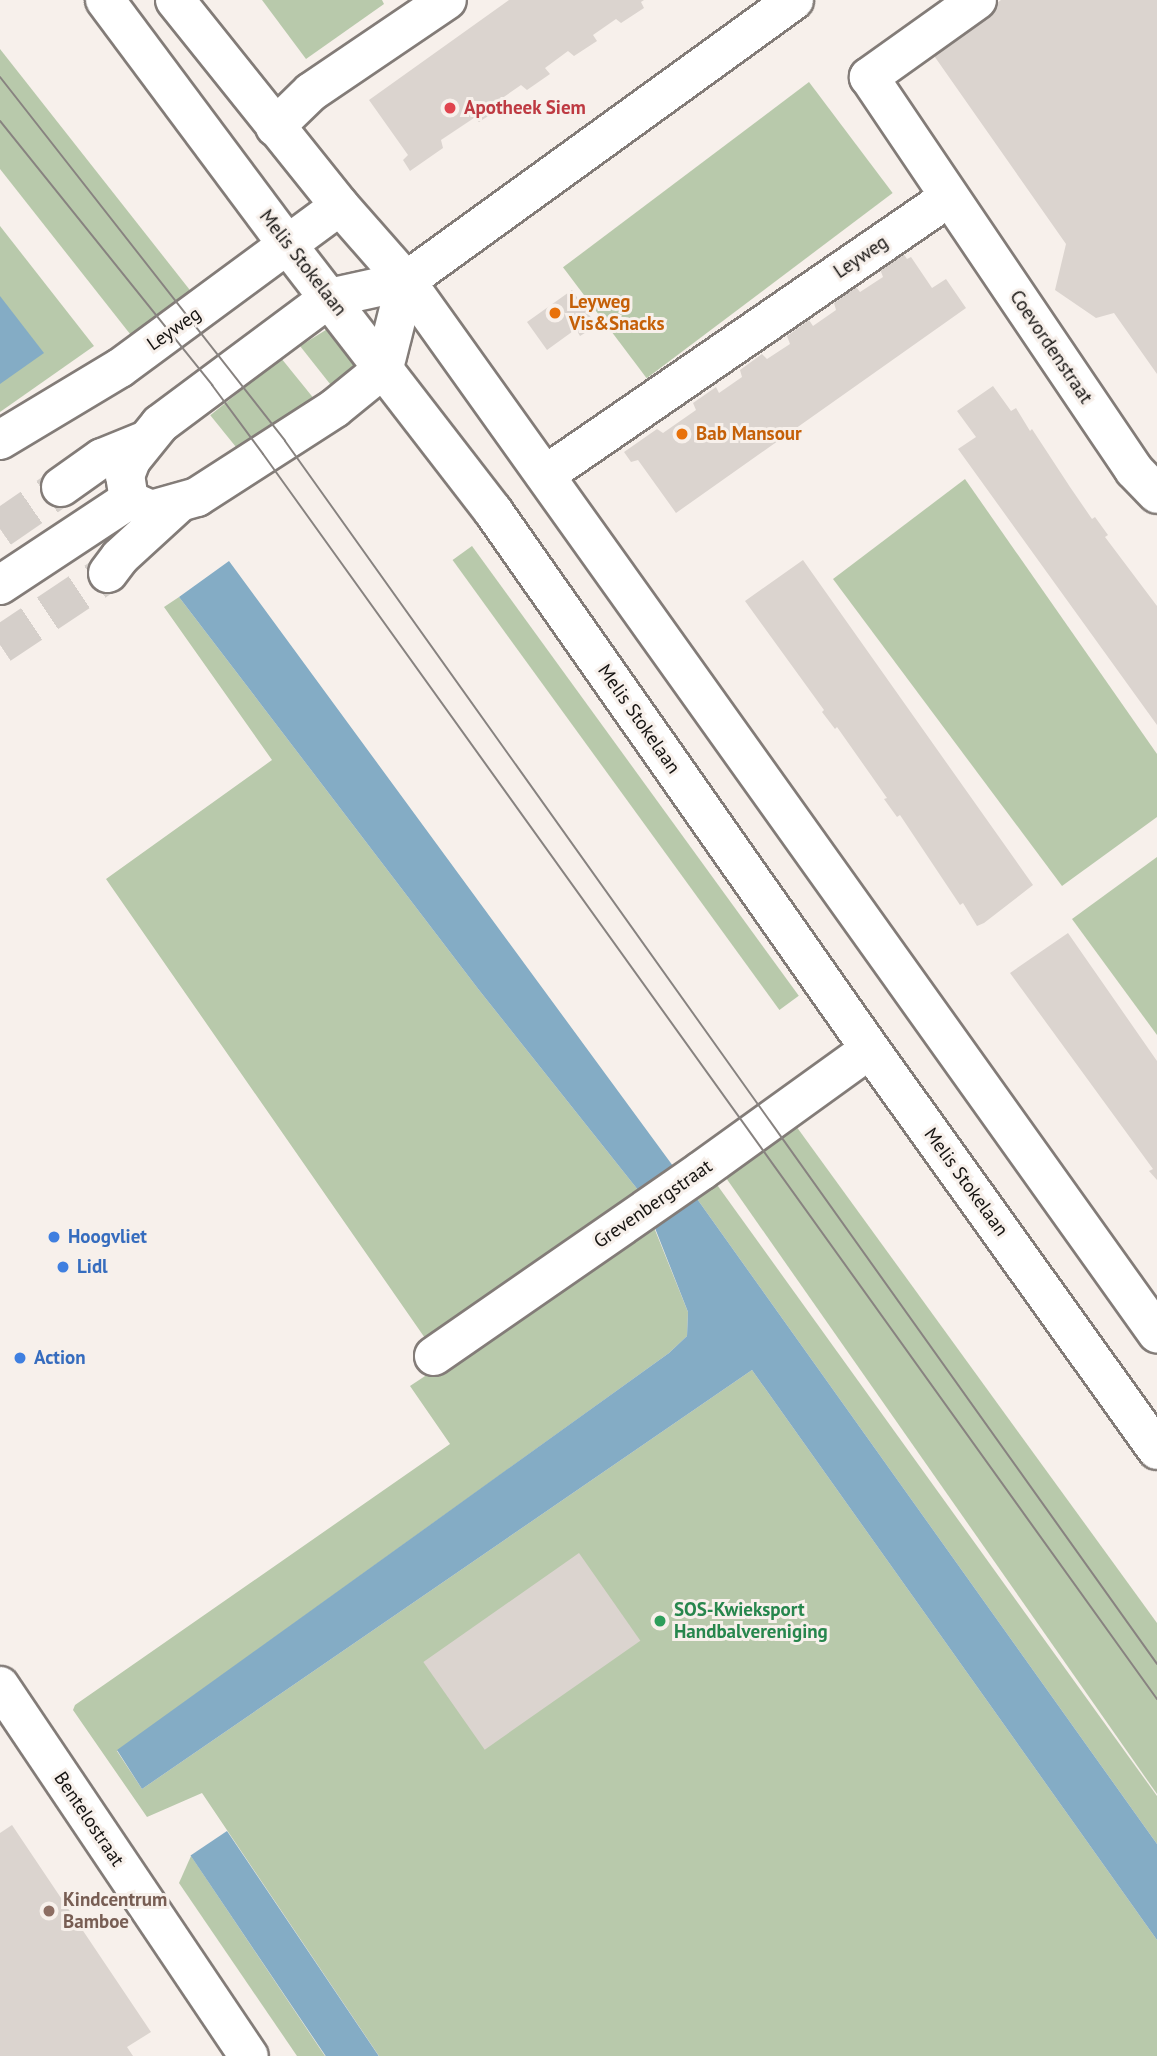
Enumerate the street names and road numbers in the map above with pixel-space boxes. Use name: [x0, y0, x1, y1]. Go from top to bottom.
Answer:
street label: Melis Stokelaan: [255, 205, 351, 321]
street label: Leyweg: [830, 231, 892, 283]
street label: Coevordenstraat: [1005, 286, 1097, 408]
street label: Leyweg: [143, 302, 205, 356]
street label: Melis Stokelaan: [593, 660, 685, 778]
street label: Melis Stokelaan: [919, 1123, 1013, 1241]
street label: Grevenbergstraat: [589, 1155, 717, 1253]
street label: Bentelostraat: [49, 1767, 129, 1871]

